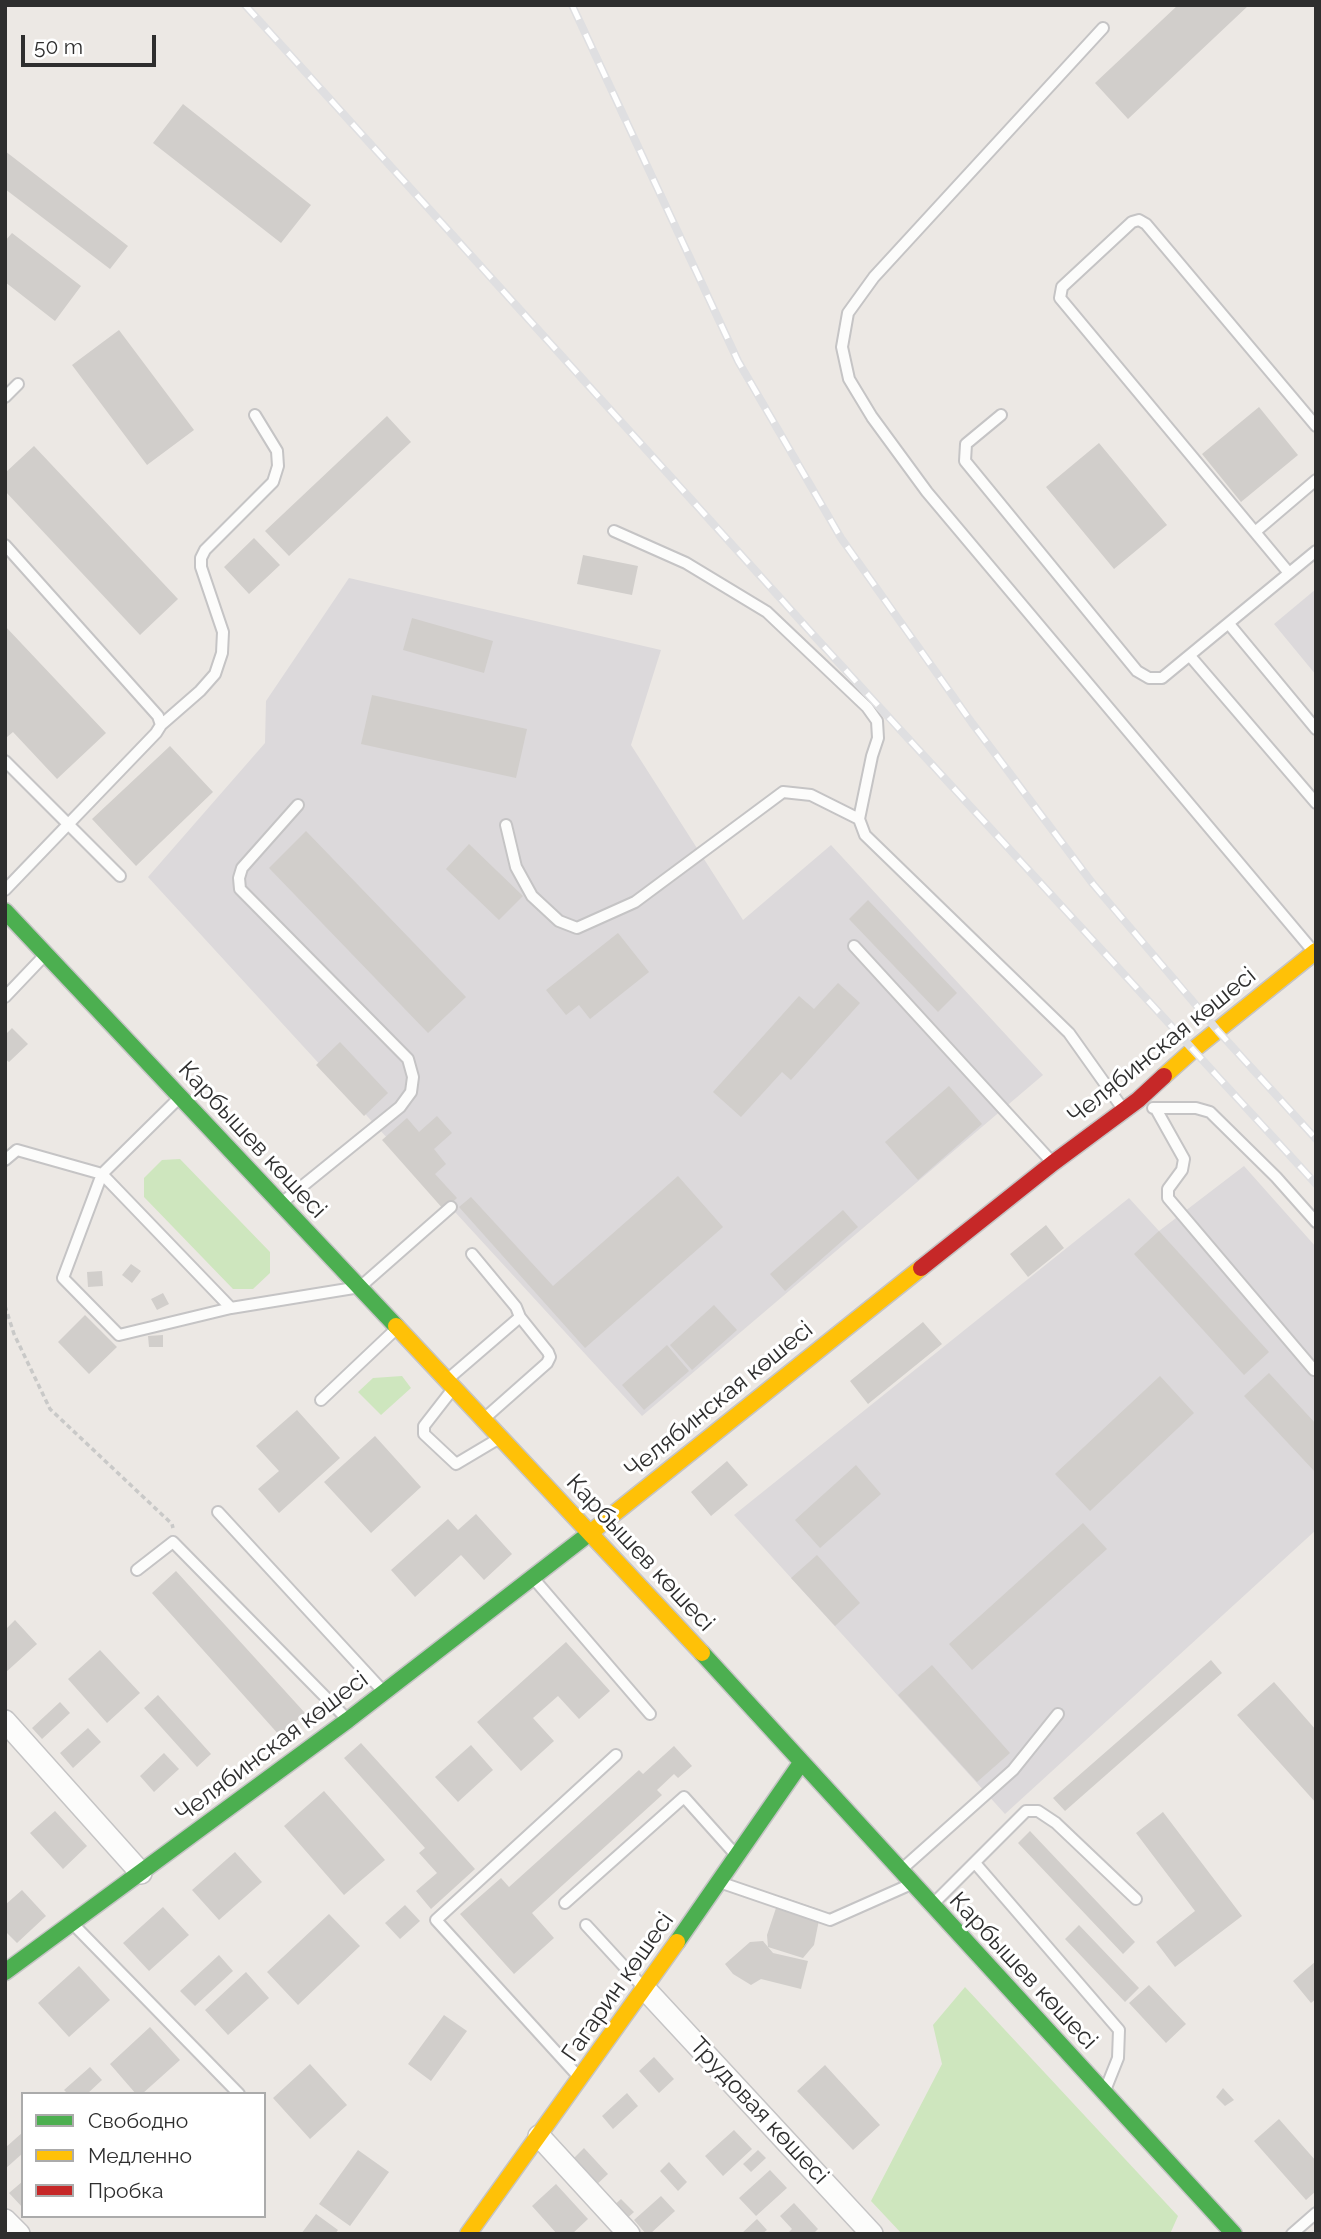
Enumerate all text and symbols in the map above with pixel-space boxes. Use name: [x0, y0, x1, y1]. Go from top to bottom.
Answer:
scale bar: [24, 21, 159, 65]
text: 50 m: [34, 34, 83, 59]
street label: Челябинская көшесі: [1062, 961, 1262, 1131]
street label: Карбышев көшесі: [172, 1056, 332, 1224]
street label: Челябинская көшесі: [619, 1315, 819, 1485]
street label: Карбышев көшесі: [560, 1469, 720, 1637]
street label: Челябинская көшесі: [170, 1665, 374, 1829]
street label: Карбышев көшесі: [943, 1887, 1103, 2055]
street label: Гагарин көшесі: [556, 1907, 680, 2067]
street label: Трудовая көшесі: [684, 2032, 834, 2190]
legend: [21, 2092, 266, 2218]
text: Свободно: [88, 2108, 188, 2133]
text: Медленно: [88, 2143, 192, 2168]
text: Пробка: [88, 2178, 164, 2203]

